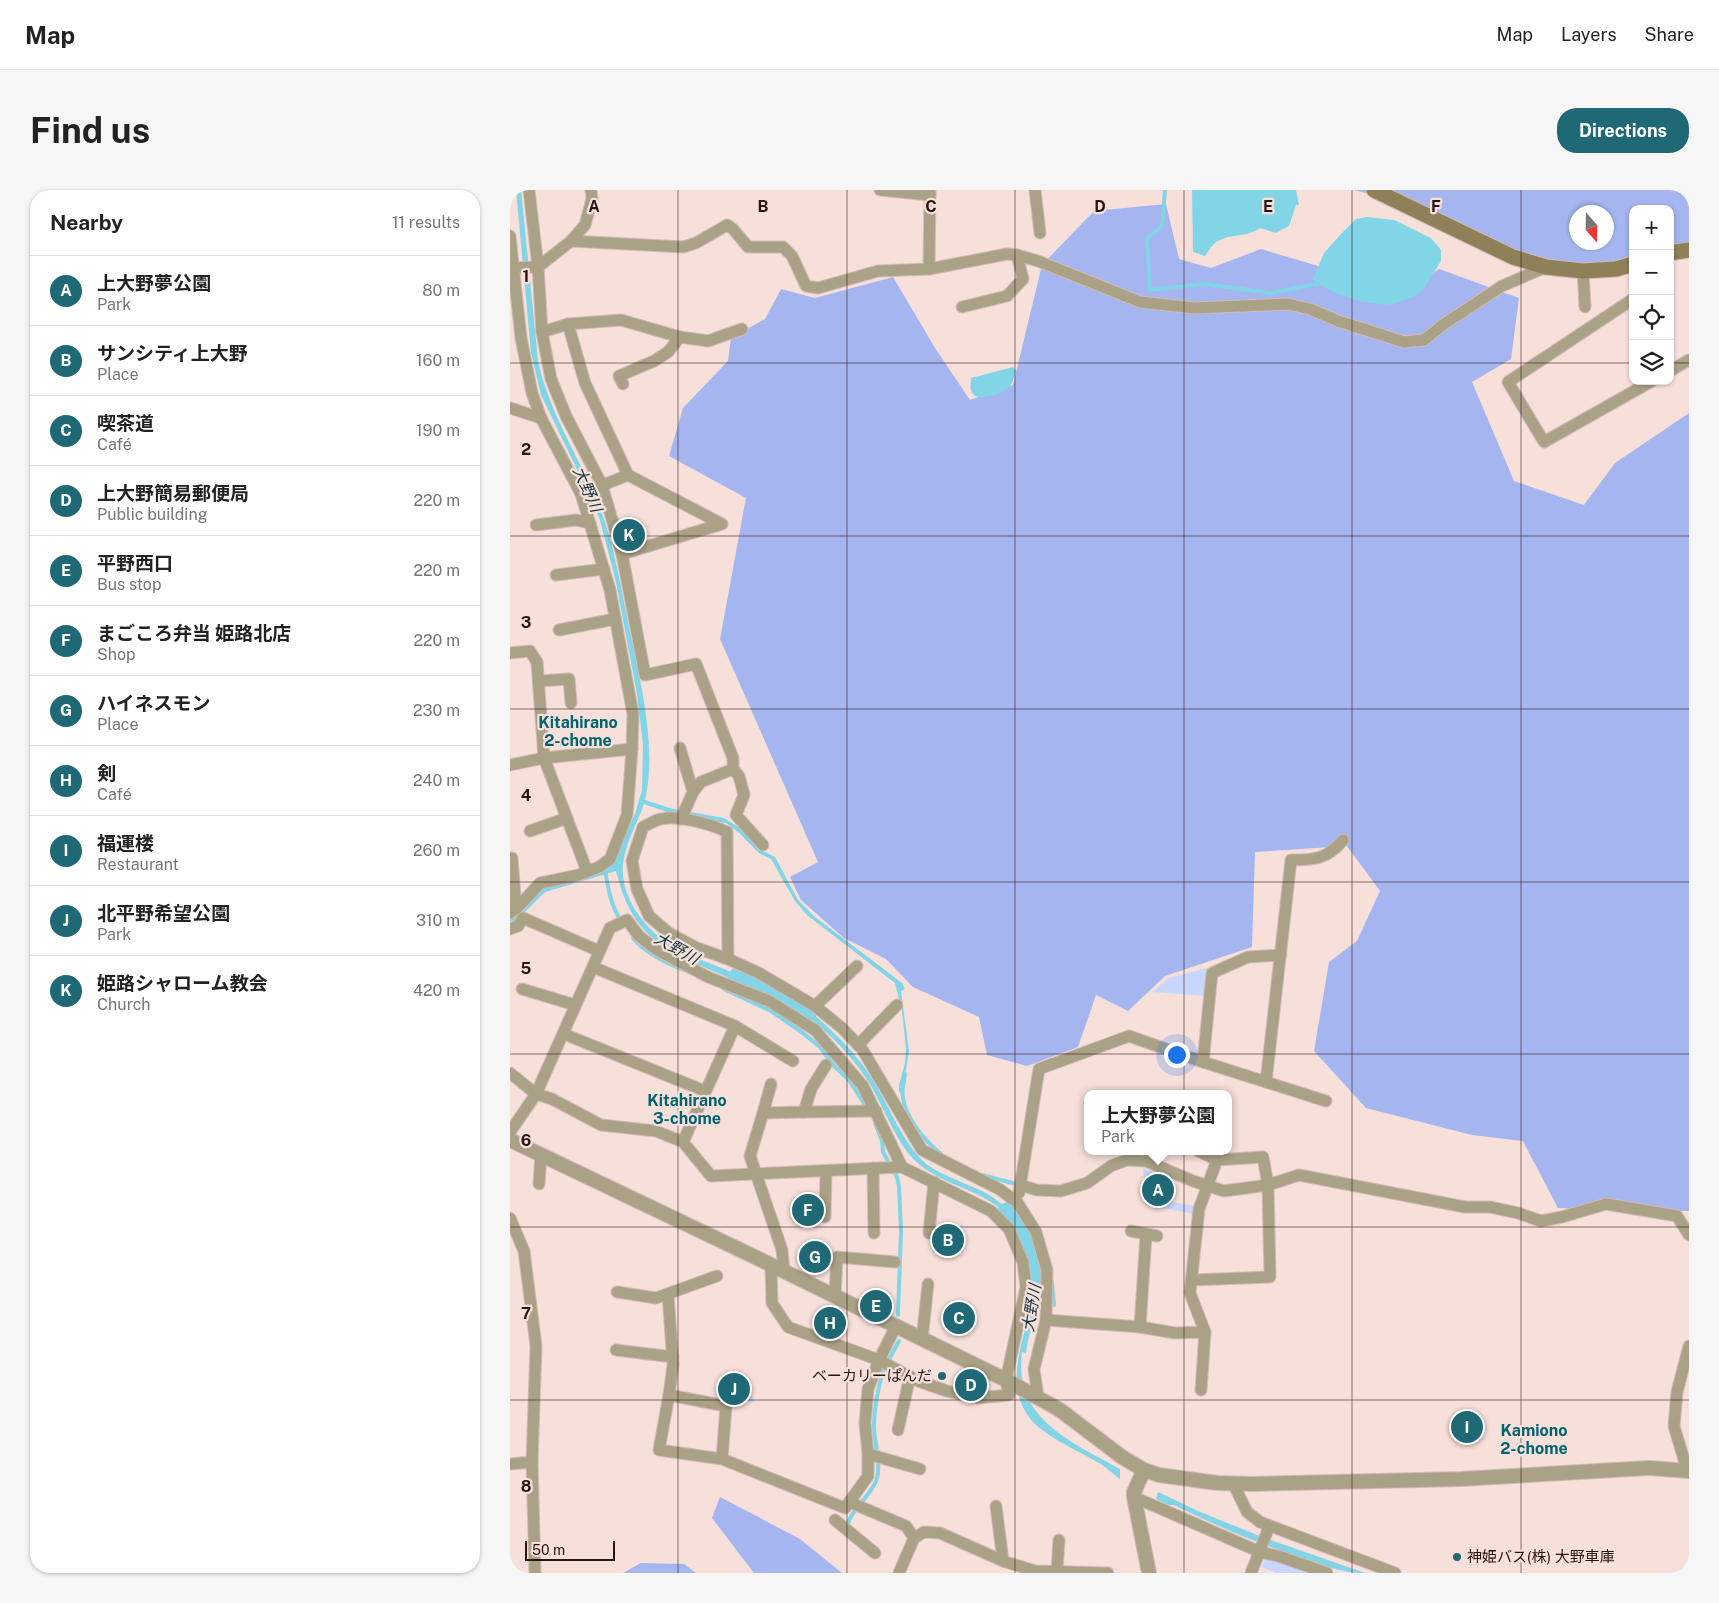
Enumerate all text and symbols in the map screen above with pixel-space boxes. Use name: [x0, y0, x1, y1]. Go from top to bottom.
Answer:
text: Map: [25, 21, 75, 49]
text: Map: [1497, 24, 1533, 45]
text: Layers: [1561, 24, 1617, 45]
text: Share: [1645, 24, 1694, 45]
button: Directions: [1557, 108, 1689, 153]
text: Find us: [30, 110, 150, 151]
text: A: [588, 197, 600, 216]
text: B: [758, 197, 769, 216]
text: C: [925, 197, 937, 216]
text: D: [1094, 197, 1106, 216]
text: E: [1263, 197, 1273, 216]
text: F: [1431, 197, 1441, 216]
north arrow: [1569, 205, 1614, 250]
map controls: [1629, 205, 1674, 385]
button: +: [1629, 205, 1674, 250]
text: Nearby: [50, 210, 123, 235]
text: 11 results: [392, 213, 460, 232]
button: −: [1629, 250, 1674, 295]
text: 1: [523, 267, 529, 286]
text: 上大野夢公園: [97, 272, 211, 294]
text: A: [60, 281, 72, 300]
text: 80 m: [422, 281, 460, 300]
text: Park: [97, 295, 131, 314]
button: locate: [1629, 295, 1674, 340]
button: layers: [1629, 340, 1674, 385]
text: サンシティ上大野: [97, 342, 248, 364]
text: B: [61, 351, 71, 370]
text: 160 m: [416, 351, 460, 370]
text: Place: [97, 365, 139, 384]
text: 喫茶道: [97, 412, 154, 434]
text: C: [60, 421, 72, 440]
text: 190 m: [416, 421, 460, 440]
text: Café: [97, 435, 132, 454]
text: 2: [521, 440, 531, 459]
water label: 大野川: [569, 463, 607, 517]
text: 上大野簡易郵便局: [97, 482, 249, 504]
text: D: [60, 491, 72, 510]
text: 220 m: [413, 491, 460, 510]
text: Public building: [97, 505, 208, 524]
pin: K: [613, 516, 645, 554]
text: 平野西口: [97, 552, 173, 574]
text: E: [61, 561, 71, 580]
text: 220 m: [413, 561, 460, 580]
text: Bus stop: [97, 575, 161, 594]
text: 3: [521, 613, 531, 632]
text: まごころ弁当 姫路北店: [97, 622, 291, 644]
text: F: [61, 631, 71, 650]
text: 220 m: [413, 631, 460, 650]
text: Shop: [97, 645, 136, 664]
text: ハイネスモン: [97, 692, 211, 714]
text: G: [60, 701, 72, 720]
text: 230 m: [413, 701, 460, 720]
district label: Kitahirano 2-chome: [538, 713, 618, 750]
text: Place: [97, 715, 139, 734]
text: 剣: [97, 762, 116, 784]
text: H: [60, 771, 72, 790]
text: 240 m: [413, 771, 460, 790]
text: Café: [97, 785, 132, 804]
text: 4: [521, 786, 532, 805]
text: 福運楼: [97, 832, 154, 854]
text: I: [64, 841, 68, 860]
text: 260 m: [413, 841, 460, 860]
text: Restaurant: [97, 855, 179, 874]
text: 北平野希望公園: [97, 902, 230, 924]
text: J: [63, 911, 69, 930]
text: 310 m: [416, 911, 460, 930]
text: Park: [97, 925, 131, 944]
water label: 大野川: [651, 928, 704, 969]
text: 5: [521, 959, 532, 978]
text: 姫路シャローム教会: [97, 972, 267, 994]
text: K: [60, 981, 72, 1000]
text: 420 m: [413, 981, 460, 1000]
text: Church: [97, 995, 151, 1014]
your location: [1164, 1042, 1190, 1068]
popup: [1084, 1090, 1232, 1155]
district label: Kitahirano 3-chome: [647, 1091, 727, 1128]
text: 上大野夢公園: [1101, 1104, 1215, 1126]
text: Park: [1101, 1127, 1135, 1146]
text: 6: [521, 1131, 531, 1150]
pin: A: [1142, 1171, 1174, 1209]
pin: F: [792, 1191, 824, 1229]
pin: B: [932, 1221, 964, 1259]
pin: G: [799, 1238, 831, 1276]
water label: 大野川: [1018, 1281, 1045, 1333]
pin: E: [860, 1287, 892, 1325]
pin: C: [943, 1299, 975, 1337]
text: 7: [521, 1304, 531, 1323]
pin: H: [814, 1304, 846, 1342]
pin: D: [955, 1366, 987, 1404]
place label: ベーカリーぱんだ: [812, 1367, 932, 1384]
pin: J: [718, 1370, 750, 1408]
marker: ベーカリーぱんだ: [936, 1370, 948, 1382]
pin: I: [1451, 1408, 1483, 1446]
district label: Kamiono 2-chome: [1500, 1421, 1568, 1458]
text: 8: [521, 1477, 532, 1496]
scale bar: [525, 1538, 615, 1561]
text: 50 m: [532, 1542, 565, 1558]
place label: 神姫バス(株) 大野車庫: [1467, 1548, 1615, 1565]
marker: 神姫バス(株) 大野車庫: [1451, 1551, 1463, 1563]

